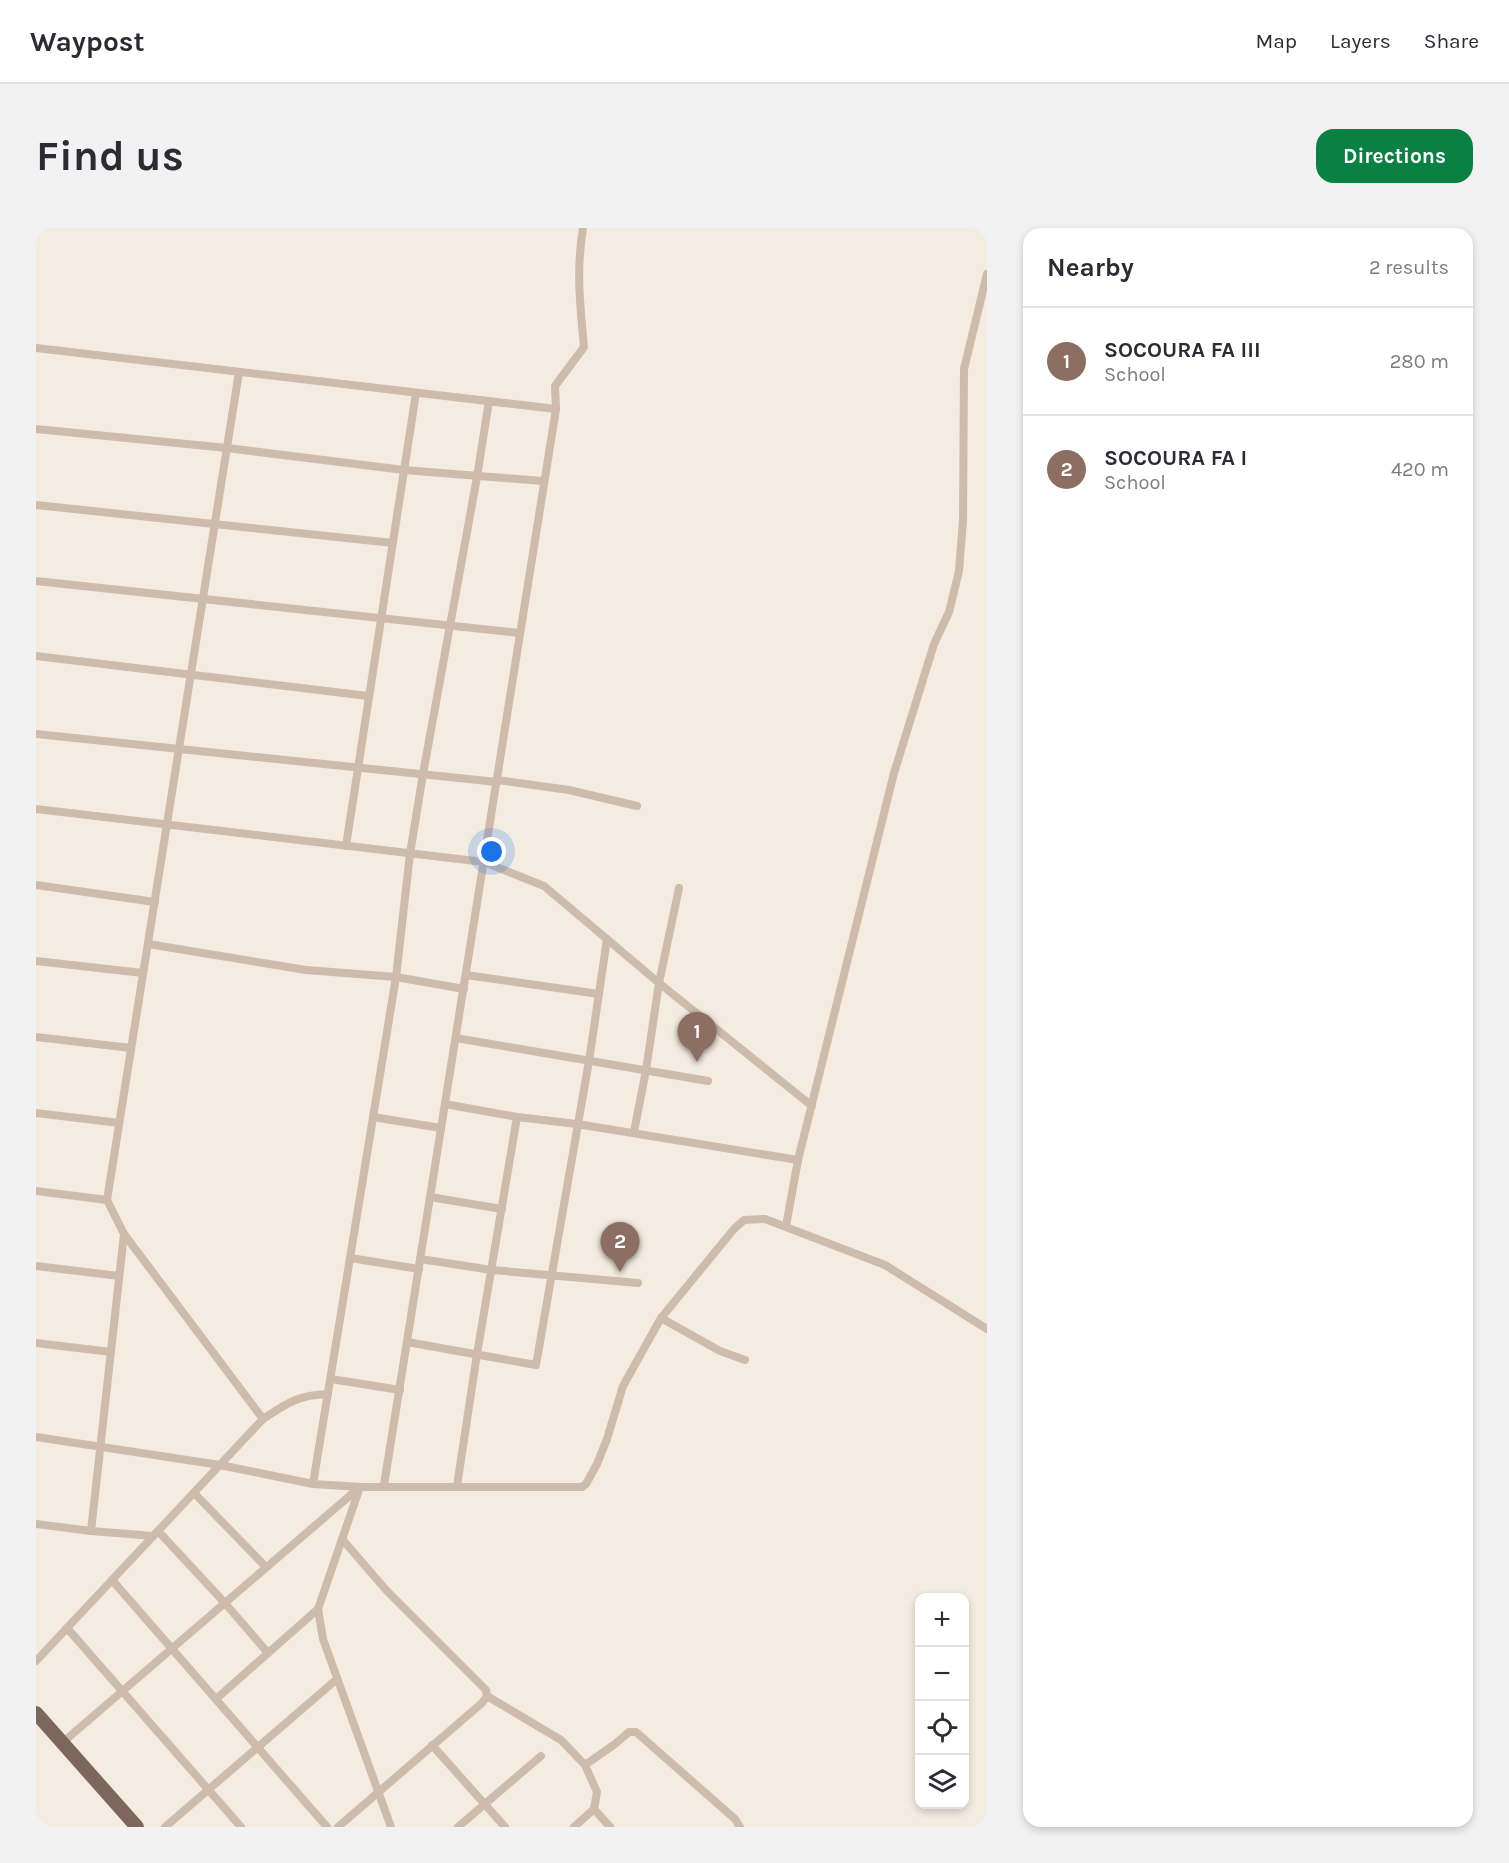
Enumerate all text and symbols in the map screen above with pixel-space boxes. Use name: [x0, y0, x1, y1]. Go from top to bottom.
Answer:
text: Waypost: [30, 25, 145, 58]
text: Map: [1255, 29, 1297, 53]
text: Layers: [1330, 29, 1391, 53]
text: Share: [1424, 29, 1479, 53]
button: Directions: [1316, 129, 1473, 183]
text: Find us: [36, 131, 184, 181]
text: Nearby: [1047, 252, 1134, 283]
text: 2 results: [1369, 256, 1449, 279]
text: SOCOURA FA III: [1104, 337, 1261, 363]
text: 1: [1063, 350, 1070, 373]
text: 280 m: [1390, 350, 1449, 373]
text: School: [1104, 363, 1166, 386]
text: SOCOURA FA I: [1104, 445, 1247, 471]
text: 2: [1060, 458, 1073, 481]
text: 420 m: [1391, 458, 1449, 481]
text: School: [1104, 471, 1166, 494]
your location: [477, 837, 506, 866]
pin: 1: [678, 1012, 716, 1062]
pin: 2: [600, 1222, 640, 1272]
map controls: [915, 1593, 969, 1809]
button: +: [915, 1593, 969, 1647]
button: −: [915, 1647, 969, 1701]
button: locate: [915, 1701, 969, 1755]
button: layers: [915, 1755, 969, 1809]

